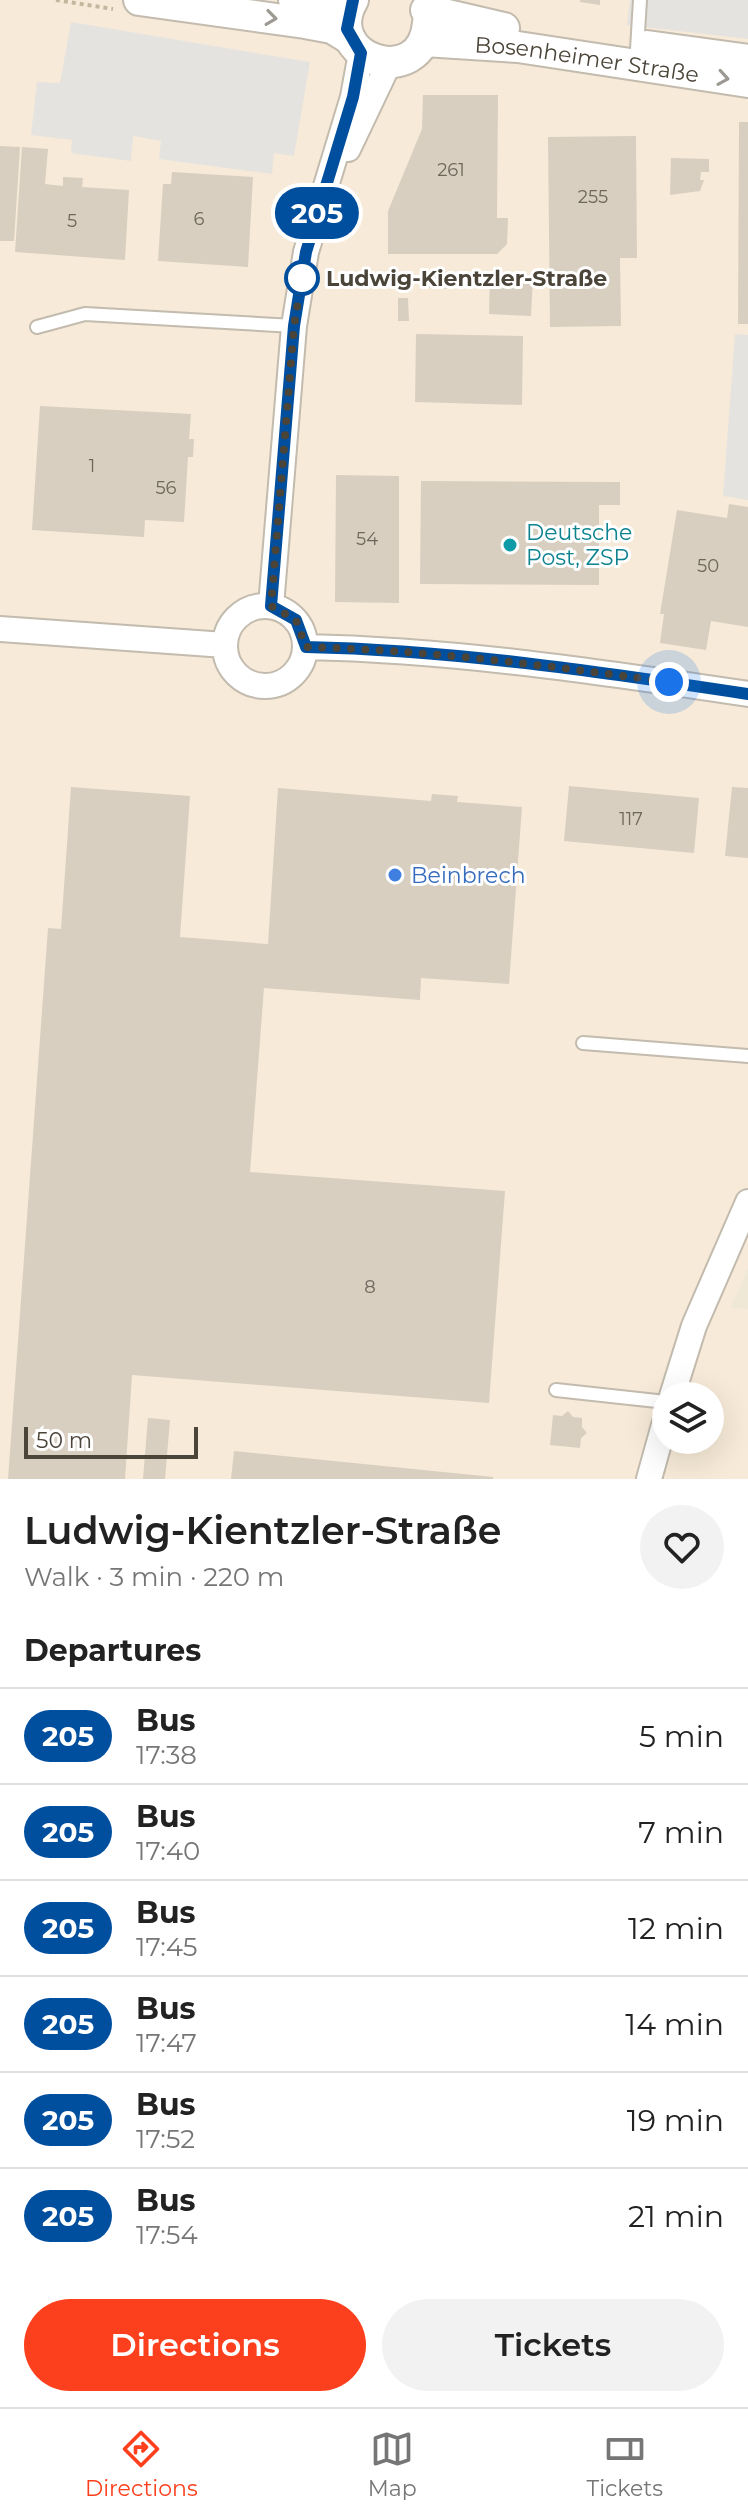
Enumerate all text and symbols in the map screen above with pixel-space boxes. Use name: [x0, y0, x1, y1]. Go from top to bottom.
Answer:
one-way arrow: [265, 9, 278, 26]
street label: Bosenheimer Straße: [474, 31, 701, 88]
one-way arrow: [716, 69, 730, 86]
house number: 261: [437, 159, 465, 181]
house number: 255: [578, 186, 608, 208]
line badge: 205: [271, 187, 363, 239]
text: 205: [291, 196, 343, 230]
house number: 6: [194, 208, 205, 230]
house number: 5: [67, 210, 77, 232]
marker: Ludwig-Kientzler-Straße: [285, 261, 319, 295]
place label: Ludwig-Kientzler-Straße: [326, 265, 607, 292]
house number: 1: [89, 455, 95, 477]
house number: 56: [155, 477, 177, 499]
place label: Deutsche Post, ZSP: [526, 519, 632, 571]
house number: 54: [356, 528, 378, 550]
marker: Deutsche Post, ZSP: [501, 536, 519, 554]
house number: 50: [697, 555, 719, 577]
your location: [649, 662, 689, 702]
house number: 117: [619, 808, 643, 830]
place label: Beinbrech: [411, 862, 526, 889]
marker: Beinbrech: [386, 866, 404, 884]
house number: 8: [364, 1276, 376, 1298]
map controls: [652, 1382, 724, 1454]
button: layers: [652, 1382, 724, 1454]
scale bar: [24, 1423, 198, 1459]
text: 50 m: [36, 1427, 92, 1454]
button: heart: [640, 1505, 724, 1589]
text: Ludwig-Kientzler-Straße: [24, 1507, 501, 1554]
text: Walk · 3 min · 220 m: [24, 1561, 284, 1593]
text: Departures: [24, 1632, 201, 1669]
text: Bus: [136, 1702, 196, 1739]
text: 5 min: [639, 1718, 724, 1755]
text: 205: [42, 1719, 94, 1753]
text: 17:38: [136, 1739, 197, 1771]
text: Bus: [136, 1798, 196, 1835]
text: 7 min: [638, 1814, 724, 1851]
text: 205: [42, 1815, 94, 1849]
text: 17:40: [136, 1835, 200, 1867]
text: Bus: [136, 1894, 196, 1931]
text: 12 min: [628, 1910, 724, 1947]
text: 205: [42, 1911, 94, 1945]
text: 17:45: [136, 1931, 198, 1963]
text: Bus: [136, 1990, 196, 2027]
text: 14 min: [625, 2006, 724, 2043]
text: 205: [42, 2007, 94, 2041]
text: 17:47: [136, 2027, 197, 2059]
text: Bus: [136, 2086, 196, 2123]
text: 19 min: [627, 2102, 724, 2139]
text: 205: [42, 2103, 94, 2137]
text: 17:52: [136, 2123, 195, 2155]
text: Bus: [136, 2182, 196, 2219]
text: 21 min: [628, 2198, 724, 2235]
text: 205: [42, 2199, 94, 2233]
text: 17:54: [136, 2219, 198, 2251]
button: Directions: [24, 2299, 366, 2391]
button: Tickets: [382, 2299, 724, 2391]
tab: Directions: [85, 2427, 198, 2502]
tab: Map: [368, 2427, 417, 2502]
tab: Tickets: [587, 2427, 663, 2502]

